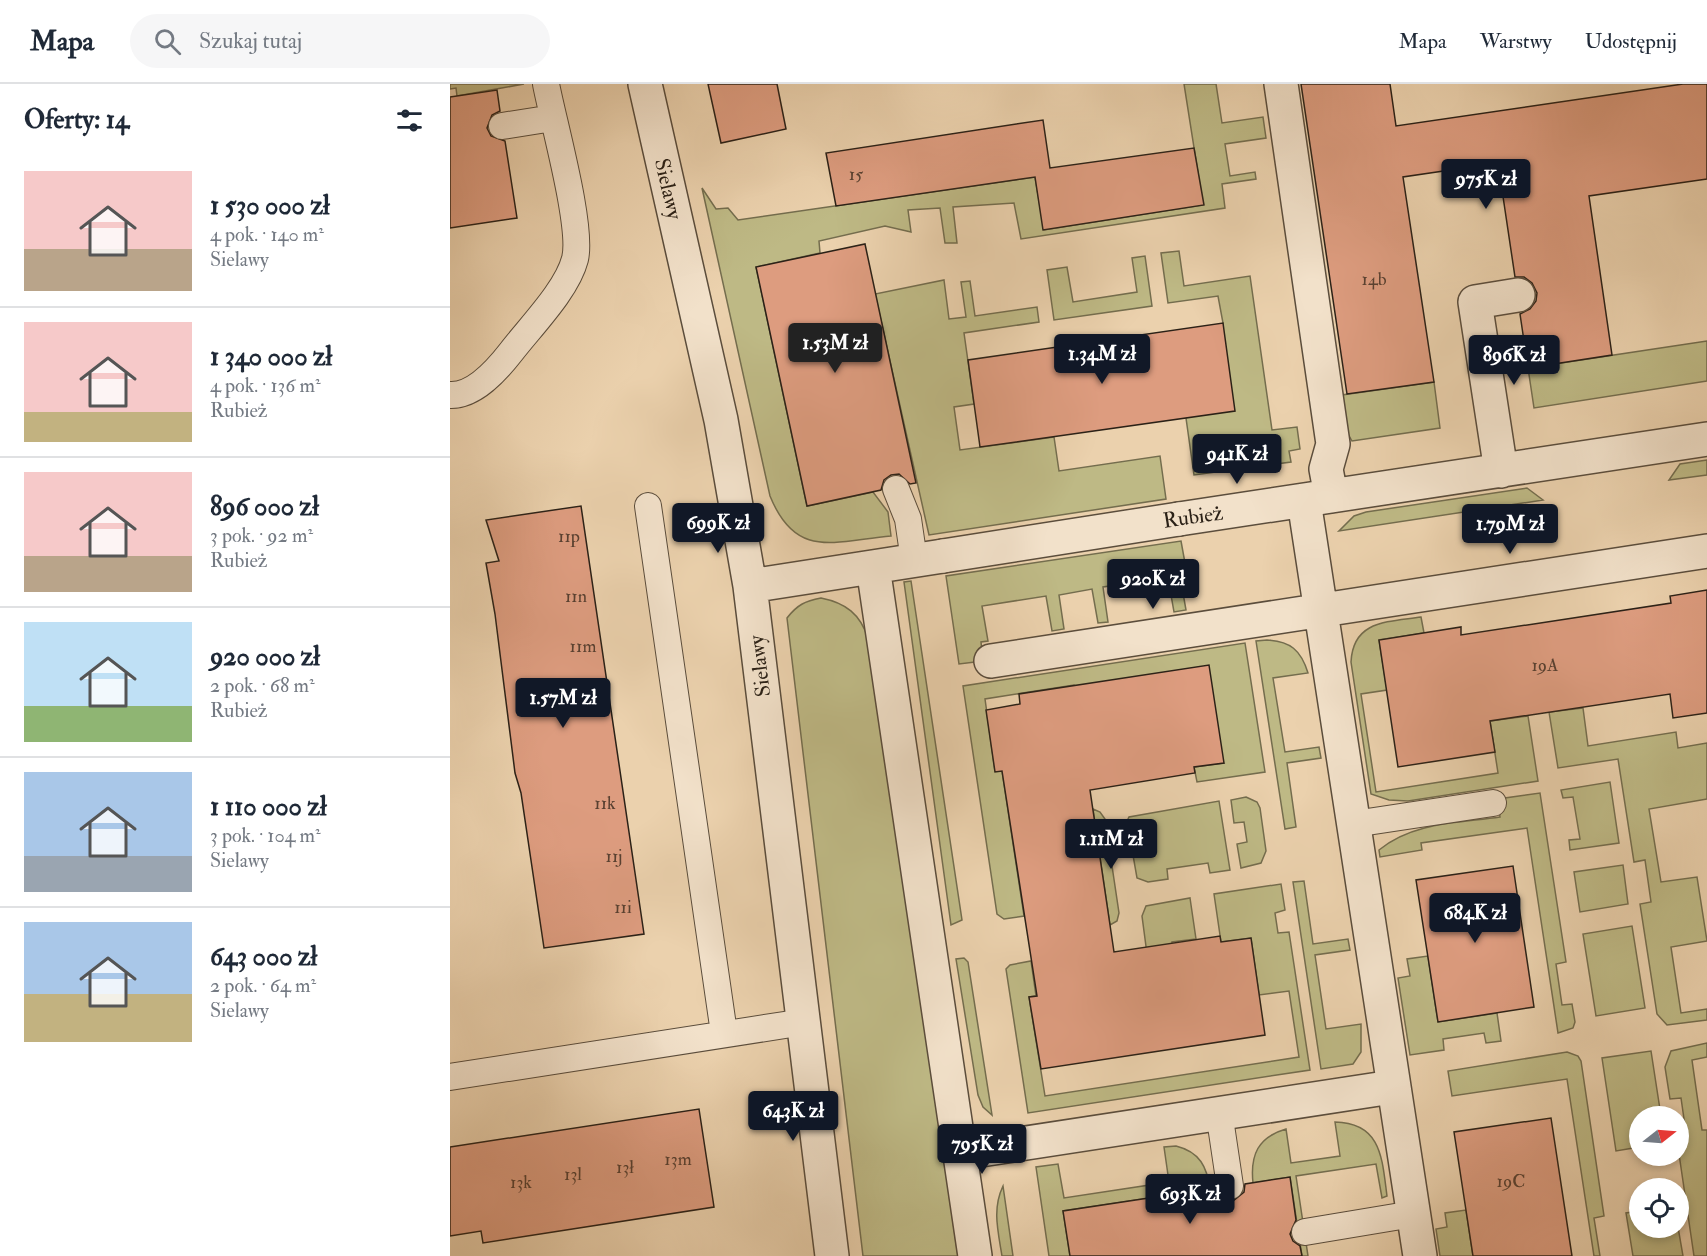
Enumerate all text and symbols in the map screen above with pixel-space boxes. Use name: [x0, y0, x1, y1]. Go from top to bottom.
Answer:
search box: [130, 14, 550, 68]
text: Mapa: [30, 24, 94, 59]
icon: search: [151, 25, 184, 58]
text: Szukaj tutaj: [199, 27, 302, 55]
text: Mapa: [1399, 28, 1447, 55]
text: Warstwy: [1480, 28, 1552, 55]
text: Udostępnij: [1585, 28, 1677, 55]
text: Oferty: 14: [24, 104, 129, 136]
icon: filters: [393, 104, 426, 137]
street label: Sielawy: [648, 156, 688, 223]
pin: 975K zł: [1431, 159, 1541, 210]
house number: 15: [849, 163, 863, 186]
text: 975K zł: [1455, 166, 1517, 191]
text: 1 530 000 zł: [210, 190, 330, 222]
icon: home: [72, 195, 144, 267]
text: 4 pok. · 140 m²: [210, 222, 324, 247]
text: Sielawy: [210, 247, 269, 272]
house number: 14b: [1362, 268, 1387, 291]
pin: 1.53M zł: [773, 323, 897, 374]
text: 1.53M zł: [802, 330, 868, 355]
pin: 1.34M zł: [1040, 334, 1164, 385]
pin: 896K zł: [1459, 335, 1569, 386]
text: 1 340 000 zł: [210, 341, 332, 373]
text: 1.34M zł: [1068, 341, 1136, 366]
text: 896K zł: [1483, 342, 1545, 367]
icon: home: [72, 346, 144, 418]
text: 4 pok. · 136 m²: [210, 373, 321, 398]
text: Rubież: [210, 398, 267, 423]
pin: 941K zł: [1182, 434, 1292, 485]
text: 941K zł: [1206, 441, 1268, 466]
text: 896 000 zł: [210, 491, 319, 523]
icon: home: [72, 496, 144, 568]
street label: Rubież: [1161, 499, 1225, 535]
pin: 699K zł: [663, 503, 773, 554]
pin: 1.79M zł: [1448, 504, 1572, 555]
text: 699K zł: [686, 510, 750, 535]
text: 1.79M zł: [1476, 511, 1544, 536]
text: 3 pok. · 92 m²: [210, 523, 313, 548]
house number: 11p: [558, 525, 580, 548]
text: Rubież: [210, 548, 267, 573]
pin: 920K zł: [1098, 559, 1208, 610]
text: 920K zł: [1121, 566, 1185, 591]
house number: 11n: [565, 585, 587, 608]
street label: Sielawy: [743, 633, 777, 698]
house number: 11m: [570, 635, 596, 658]
text: 920 000 zł: [210, 641, 320, 673]
icon: home: [72, 646, 144, 718]
house number: 19A: [1531, 654, 1559, 677]
text: 2 pok. · 68 m²: [210, 673, 315, 698]
pin: 1.57M zł: [501, 678, 625, 729]
text: 1.57M zł: [529, 685, 597, 710]
text: Rubież: [210, 698, 267, 723]
text: 1 110 000 zł: [210, 791, 327, 823]
house number: 11k: [594, 792, 616, 815]
icon: home: [72, 796, 144, 868]
pin: 1.11M zł: [1049, 819, 1173, 870]
text: 3 pok. · 104 m²: [210, 823, 321, 848]
text: 1.11M zł: [1079, 826, 1143, 851]
house number: 11j: [605, 845, 623, 868]
text: Sielawy: [210, 848, 269, 873]
pin: 684K zł: [1420, 893, 1530, 944]
house number: 11i: [614, 896, 632, 919]
text: 684K zł: [1443, 900, 1507, 925]
text: 643 000 zł: [210, 941, 317, 973]
icon: home: [72, 946, 144, 1018]
text: 2 pok. · 64 m²: [210, 973, 316, 998]
text: Sielawy: [210, 998, 269, 1023]
pin: 643K zł: [738, 1091, 848, 1142]
text: 643K zł: [762, 1098, 824, 1123]
north arrow: [1629, 1106, 1689, 1166]
map controls: [1629, 1106, 1689, 1238]
pin: 795K zł: [927, 1124, 1037, 1175]
text: 795K zł: [951, 1131, 1013, 1156]
house number: 13m: [664, 1148, 692, 1171]
house number: 13ł: [616, 1156, 634, 1179]
house number: 13l: [564, 1163, 582, 1186]
house number: 19C: [1497, 1170, 1525, 1193]
house number: 13k: [510, 1171, 532, 1194]
pin: 693K zł: [1135, 1174, 1245, 1225]
button: locate: [1629, 1178, 1689, 1238]
text: 693K zł: [1160, 1181, 1221, 1206]

